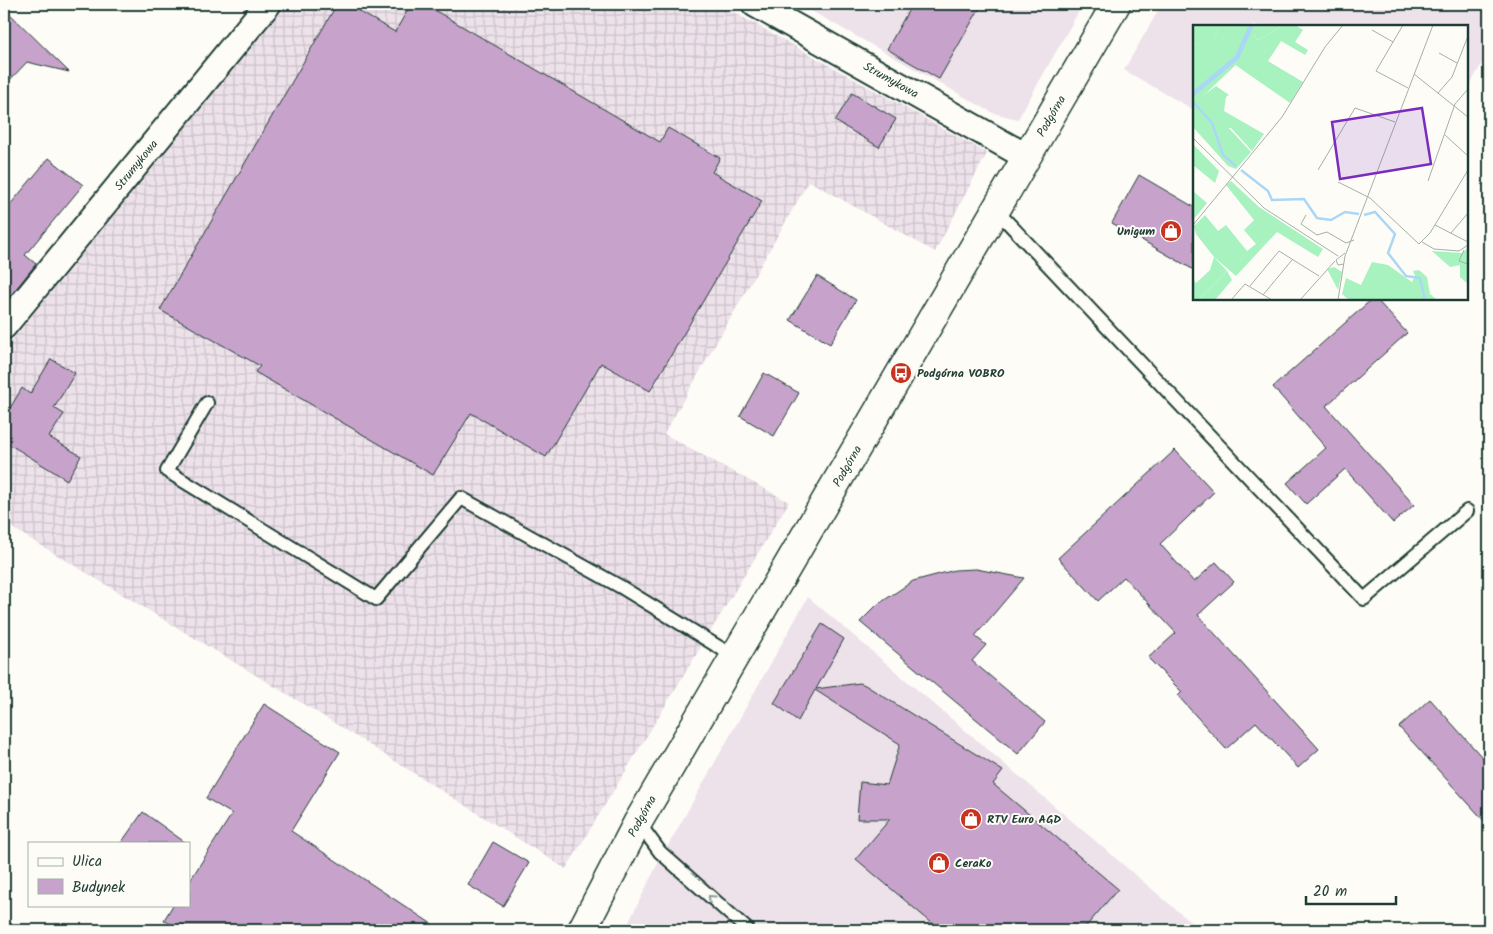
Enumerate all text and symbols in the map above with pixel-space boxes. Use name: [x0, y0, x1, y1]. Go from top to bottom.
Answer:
inset map: [1193, 25, 1468, 300]
street label: Strumykowa: [860, 57, 922, 104]
street label: Podgórna: [1032, 92, 1071, 141]
street label: Strumykowa: [110, 135, 163, 195]
shop icon: Unigum: [1159, 219, 1183, 243]
place label: Unigum: [1117, 222, 1155, 241]
bus stop icon: Podgórna VOBRO: [889, 361, 913, 385]
place label: Podgórna VOBRO: [917, 364, 1005, 383]
street label: Podgórna: [828, 442, 867, 491]
street label: Podgórna: [623, 792, 662, 841]
shop icon: RTV Euro AGD: [959, 807, 983, 831]
place label: RTV Euro AGD: [987, 810, 1061, 829]
legend: [28, 842, 190, 906]
text: Ulica: [72, 850, 102, 874]
shop icon: CeraKo: [927, 851, 951, 875]
place label: CeraKo: [955, 854, 992, 873]
scale bar: [1306, 874, 1396, 906]
text: Budynek: [72, 876, 126, 900]
text: 20 m: [1313, 880, 1347, 904]
one-way arrow: [708, 895, 717, 904]

